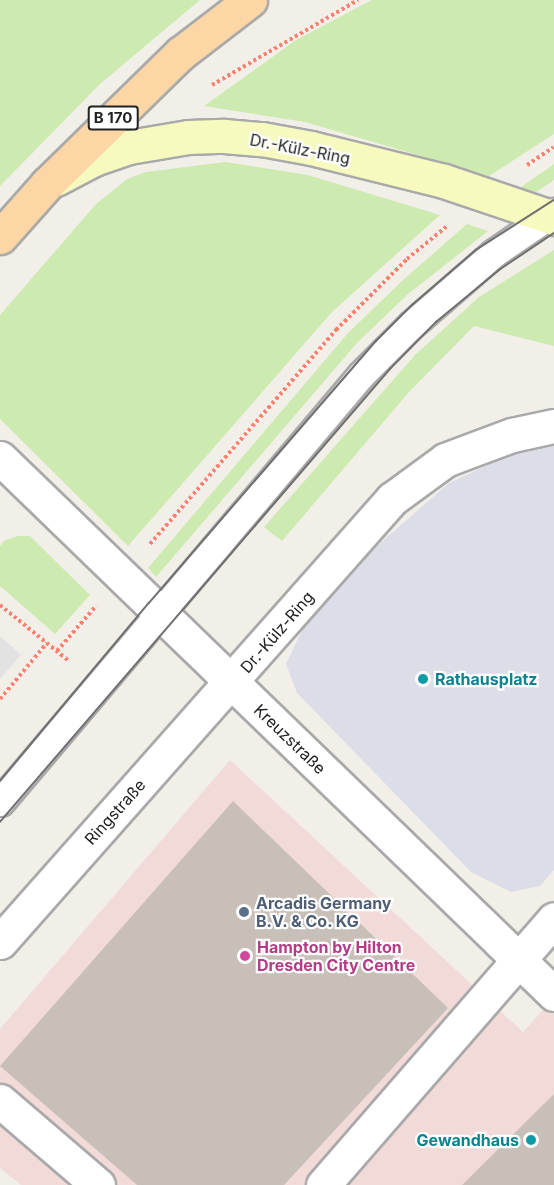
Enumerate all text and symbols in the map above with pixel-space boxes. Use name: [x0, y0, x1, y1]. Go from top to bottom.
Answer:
road number: B 170: [88, 106, 138, 130]
street label: Dr.-Külz-Ring: [248, 130, 352, 168]
street label: Dr.-Külz-Ring: [236, 587, 318, 677]
place label: Rathausplatz: [435, 669, 538, 689]
marker: Rathausplatz: [416, 672, 430, 686]
street label: Kreuzstraße: [250, 700, 330, 778]
street label: Ringstraße: [81, 775, 149, 849]
place label: Arcadis Germany B.V. & Co. KG: [256, 893, 391, 931]
marker: Arcadis Germany B.V. & Co. KG: [237, 905, 251, 919]
place label: Hampton by Hilton Dresden City Centre: [257, 937, 415, 975]
marker: Hampton by Hilton Dresden City Centre: [238, 949, 252, 963]
place label: Gewandhaus: [417, 1130, 519, 1150]
marker: Gewandhaus: [524, 1133, 538, 1147]

